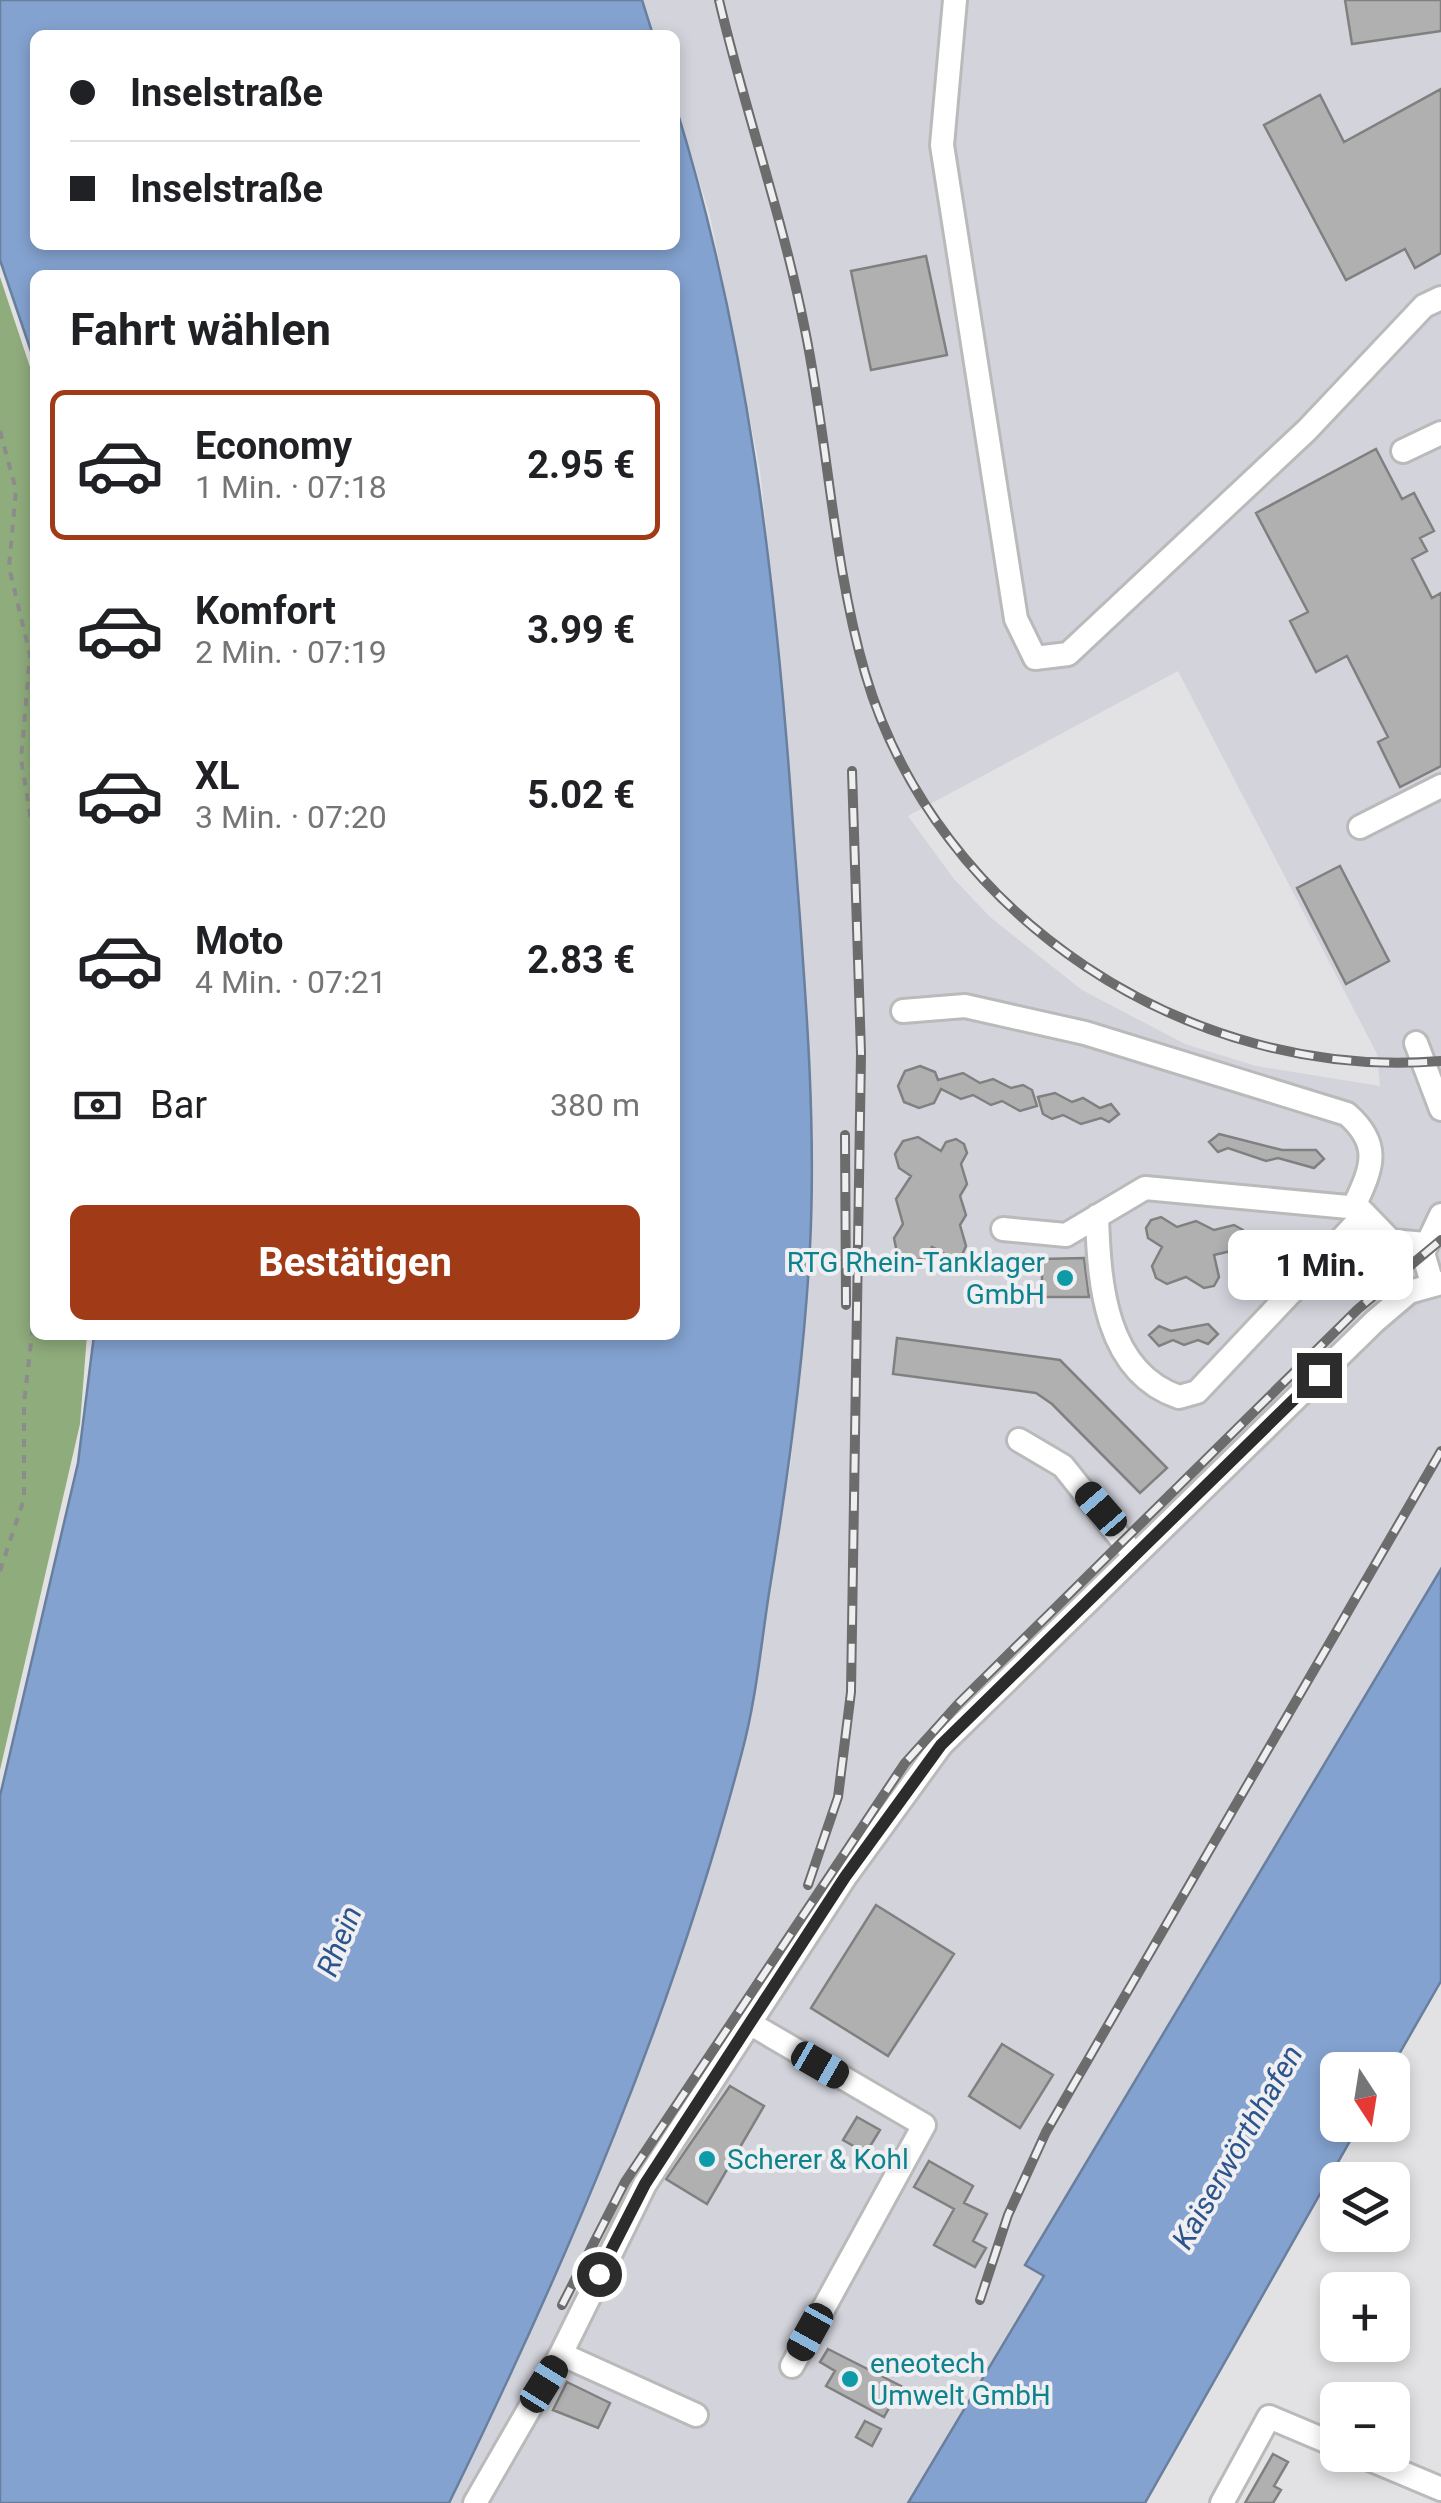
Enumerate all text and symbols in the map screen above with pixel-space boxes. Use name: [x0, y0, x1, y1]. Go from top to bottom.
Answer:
text: Inselstraße: [130, 71, 323, 115]
text: Inselstraße: [130, 167, 323, 211]
text: Fahrt wählen: [70, 303, 331, 356]
icon: car: [75, 420, 165, 510]
text: Economy: [195, 424, 352, 468]
text: 2.95 €: [527, 443, 635, 487]
text: 1 Min. · 07:18: [195, 468, 387, 506]
icon: car: [75, 585, 165, 675]
text: Komfort: [195, 589, 336, 633]
text: 3.99 €: [527, 608, 635, 652]
text: 2 Min. · 07:19: [195, 633, 387, 671]
icon: car: [75, 750, 165, 840]
text: XL: [195, 754, 240, 798]
text: 5.02 €: [527, 773, 635, 817]
text: 3 Min. · 07:20: [195, 798, 387, 836]
icon: car: [75, 915, 165, 1005]
text: Moto: [195, 919, 284, 963]
text: 2.83 €: [527, 938, 635, 982]
text: 4 Min. · 07:21: [195, 963, 387, 1001]
icon: cash: [70, 1078, 125, 1133]
text: Bar: [150, 1083, 207, 1127]
text: 380 m: [550, 1086, 640, 1124]
button: Bestätigen: [70, 1205, 640, 1320]
callout: 1 Min.: [1226, 1230, 1412, 1300]
place label: RTG Rhein-Tanklager GmbH: [787, 1246, 1046, 1311]
text: 1 Min.: [1275, 1246, 1366, 1284]
marker: RTG Rhein-Tanklager GmbH: [1054, 1267, 1076, 1289]
route end: [1297, 1353, 1342, 1398]
car: [1070, 1477, 1132, 1541]
water label: Rhein: [309, 1901, 369, 1981]
car: [787, 2037, 853, 2093]
water label: Kaiserwörthhafen: [1164, 2039, 1310, 2255]
north arrow: [1320, 2052, 1410, 2142]
map controls: [1320, 2052, 1410, 2472]
place label: Scherer & Kohl: [727, 2143, 909, 2176]
marker: Scherer & Kohl: [696, 2148, 718, 2170]
button: layers: [1320, 2162, 1410, 2252]
route start: [577, 2252, 622, 2297]
button: +: [1320, 2272, 1410, 2362]
car: [782, 2298, 838, 2366]
place label: eneotech Umwelt GmbH: [870, 2347, 1051, 2412]
car: [515, 2351, 573, 2417]
marker: eneotech Umwelt GmbH: [839, 2368, 861, 2390]
button: −: [1320, 2382, 1410, 2472]

